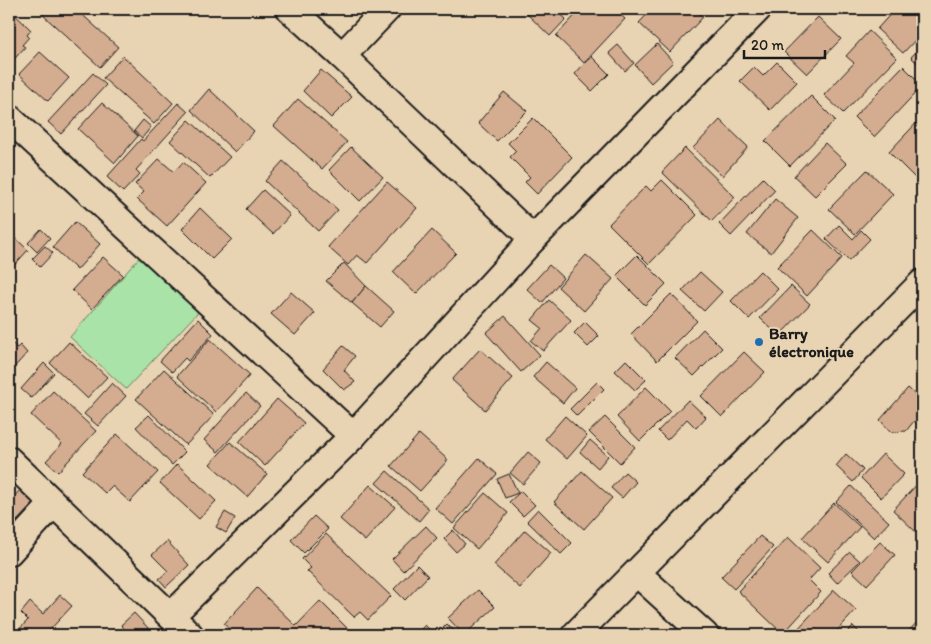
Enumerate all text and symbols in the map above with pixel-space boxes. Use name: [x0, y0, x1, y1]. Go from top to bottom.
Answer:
scale bar: [744, 28, 825, 60]
text: 20 m: [751, 36, 785, 54]
place label: Barry électronique: [769, 324, 854, 362]
marker: Barry électronique: [753, 336, 765, 348]

